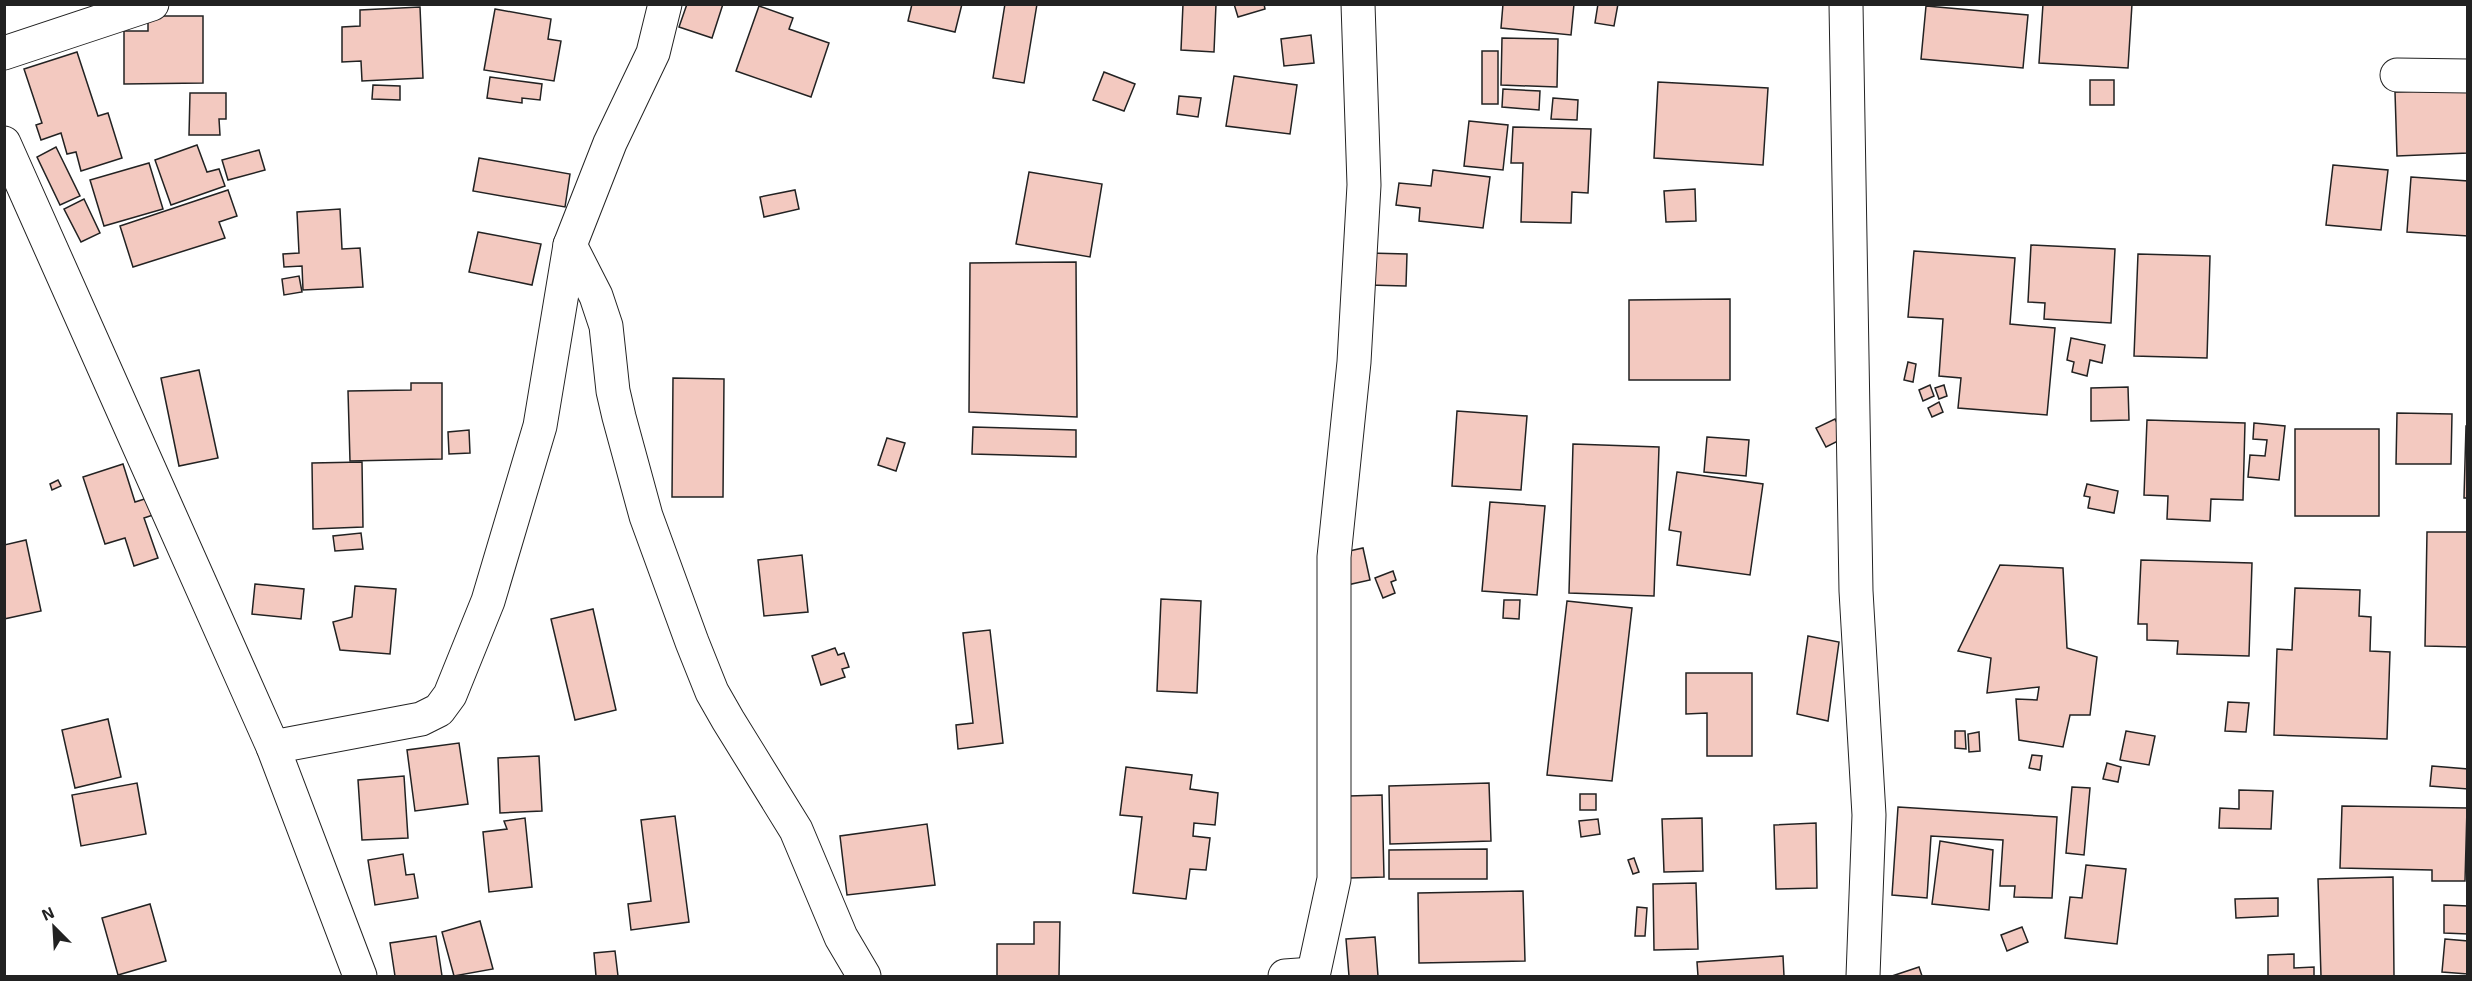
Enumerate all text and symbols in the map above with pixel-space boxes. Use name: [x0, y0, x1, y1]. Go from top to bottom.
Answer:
north arrow: [24, 897, 84, 957]
text: N: [39, 902, 57, 924]

